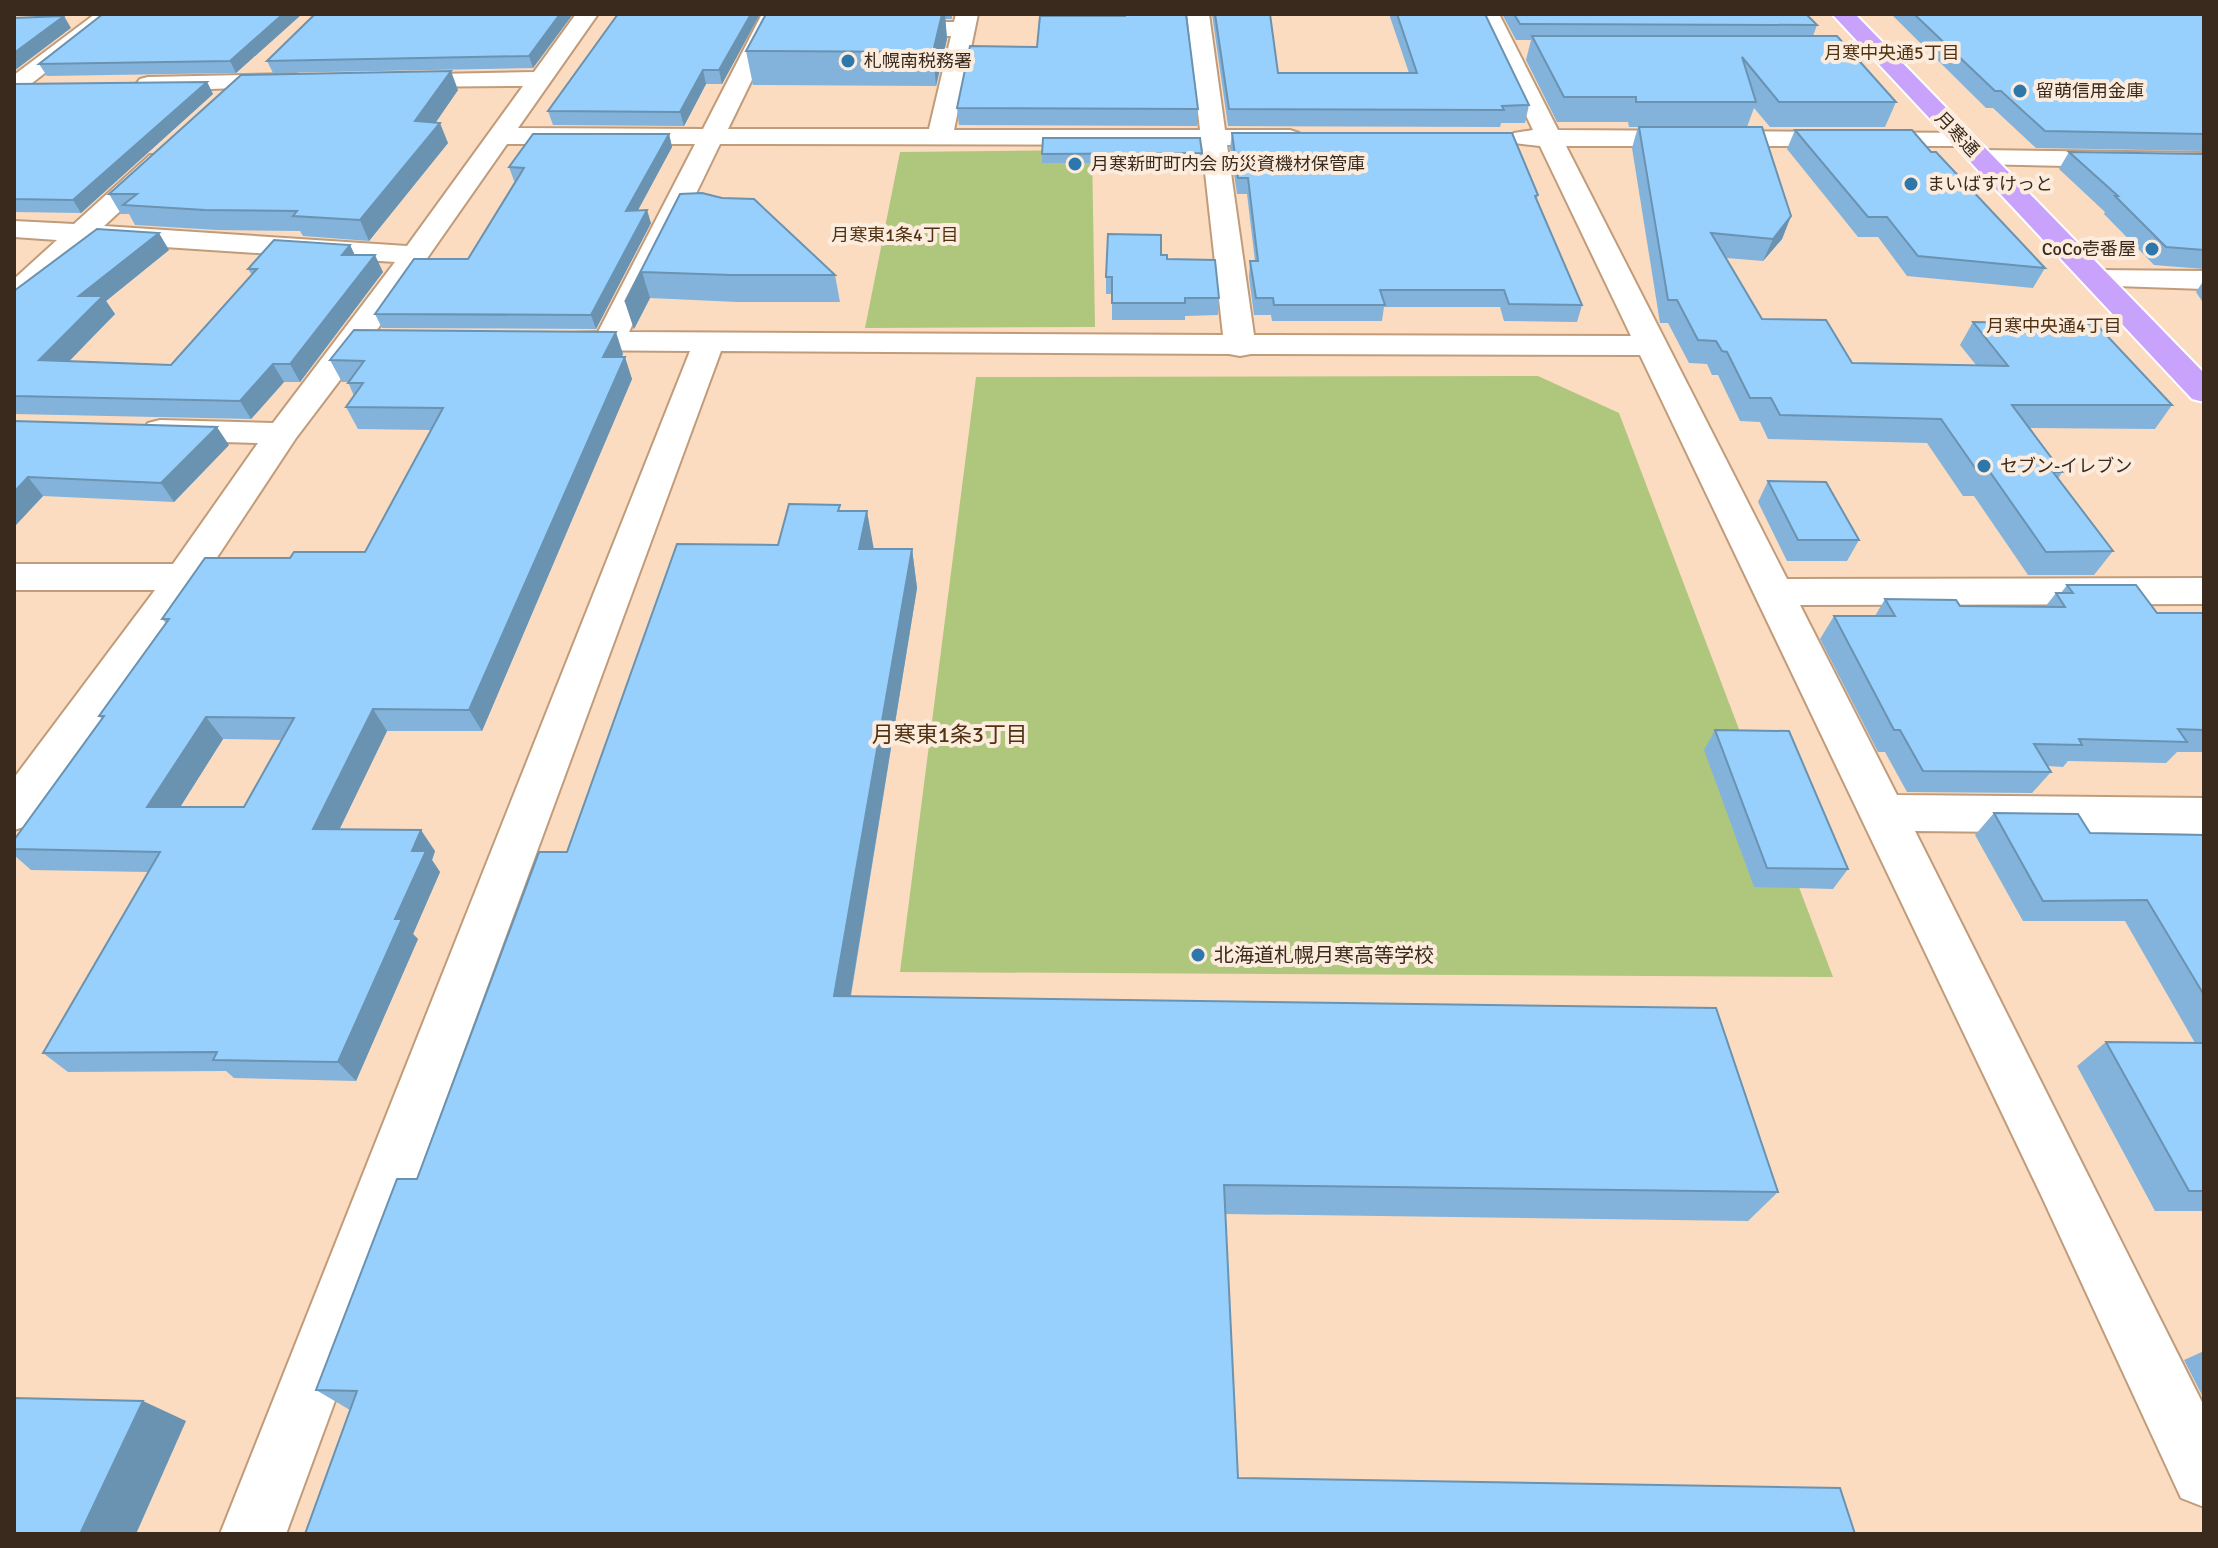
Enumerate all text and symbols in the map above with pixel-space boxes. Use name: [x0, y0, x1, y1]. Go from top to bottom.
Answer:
district label: 月寒中央通5丁目: [1824, 42, 1960, 64]
place label: 札幌南税務署: [864, 50, 972, 72]
marker: 札幌南税務署: [839, 52, 857, 70]
place label: 留萌信用金庫: [2036, 80, 2144, 102]
marker: 留萌信用金庫: [2011, 82, 2029, 100]
street label: 月寒通: [1930, 107, 1984, 161]
place label: 月寒新町町内会 防災資機材保管庫: [1091, 153, 1365, 175]
marker: 月寒新町町内会 防災資機材保管庫: [1066, 155, 1084, 173]
place label: まいばすけっと: [1927, 173, 2053, 195]
marker: まいばすけっと: [1902, 175, 1920, 193]
district label: 月寒東1条4丁目: [831, 224, 959, 246]
place label: CoCo壱番屋: [2042, 238, 2136, 260]
marker: CoCo壱番屋: [2143, 240, 2161, 258]
district label: 月寒中央通4丁目: [1986, 315, 2122, 337]
place label: セブン-イレブン: [2000, 455, 2132, 477]
marker: セブン-イレブン: [1975, 457, 1993, 475]
district label: 月寒東1条3丁目: [872, 721, 1028, 748]
place label: 北海道札幌月寒高等学校: [1214, 943, 1434, 968]
marker: 北海道札幌月寒高等学校: [1189, 946, 1207, 964]

